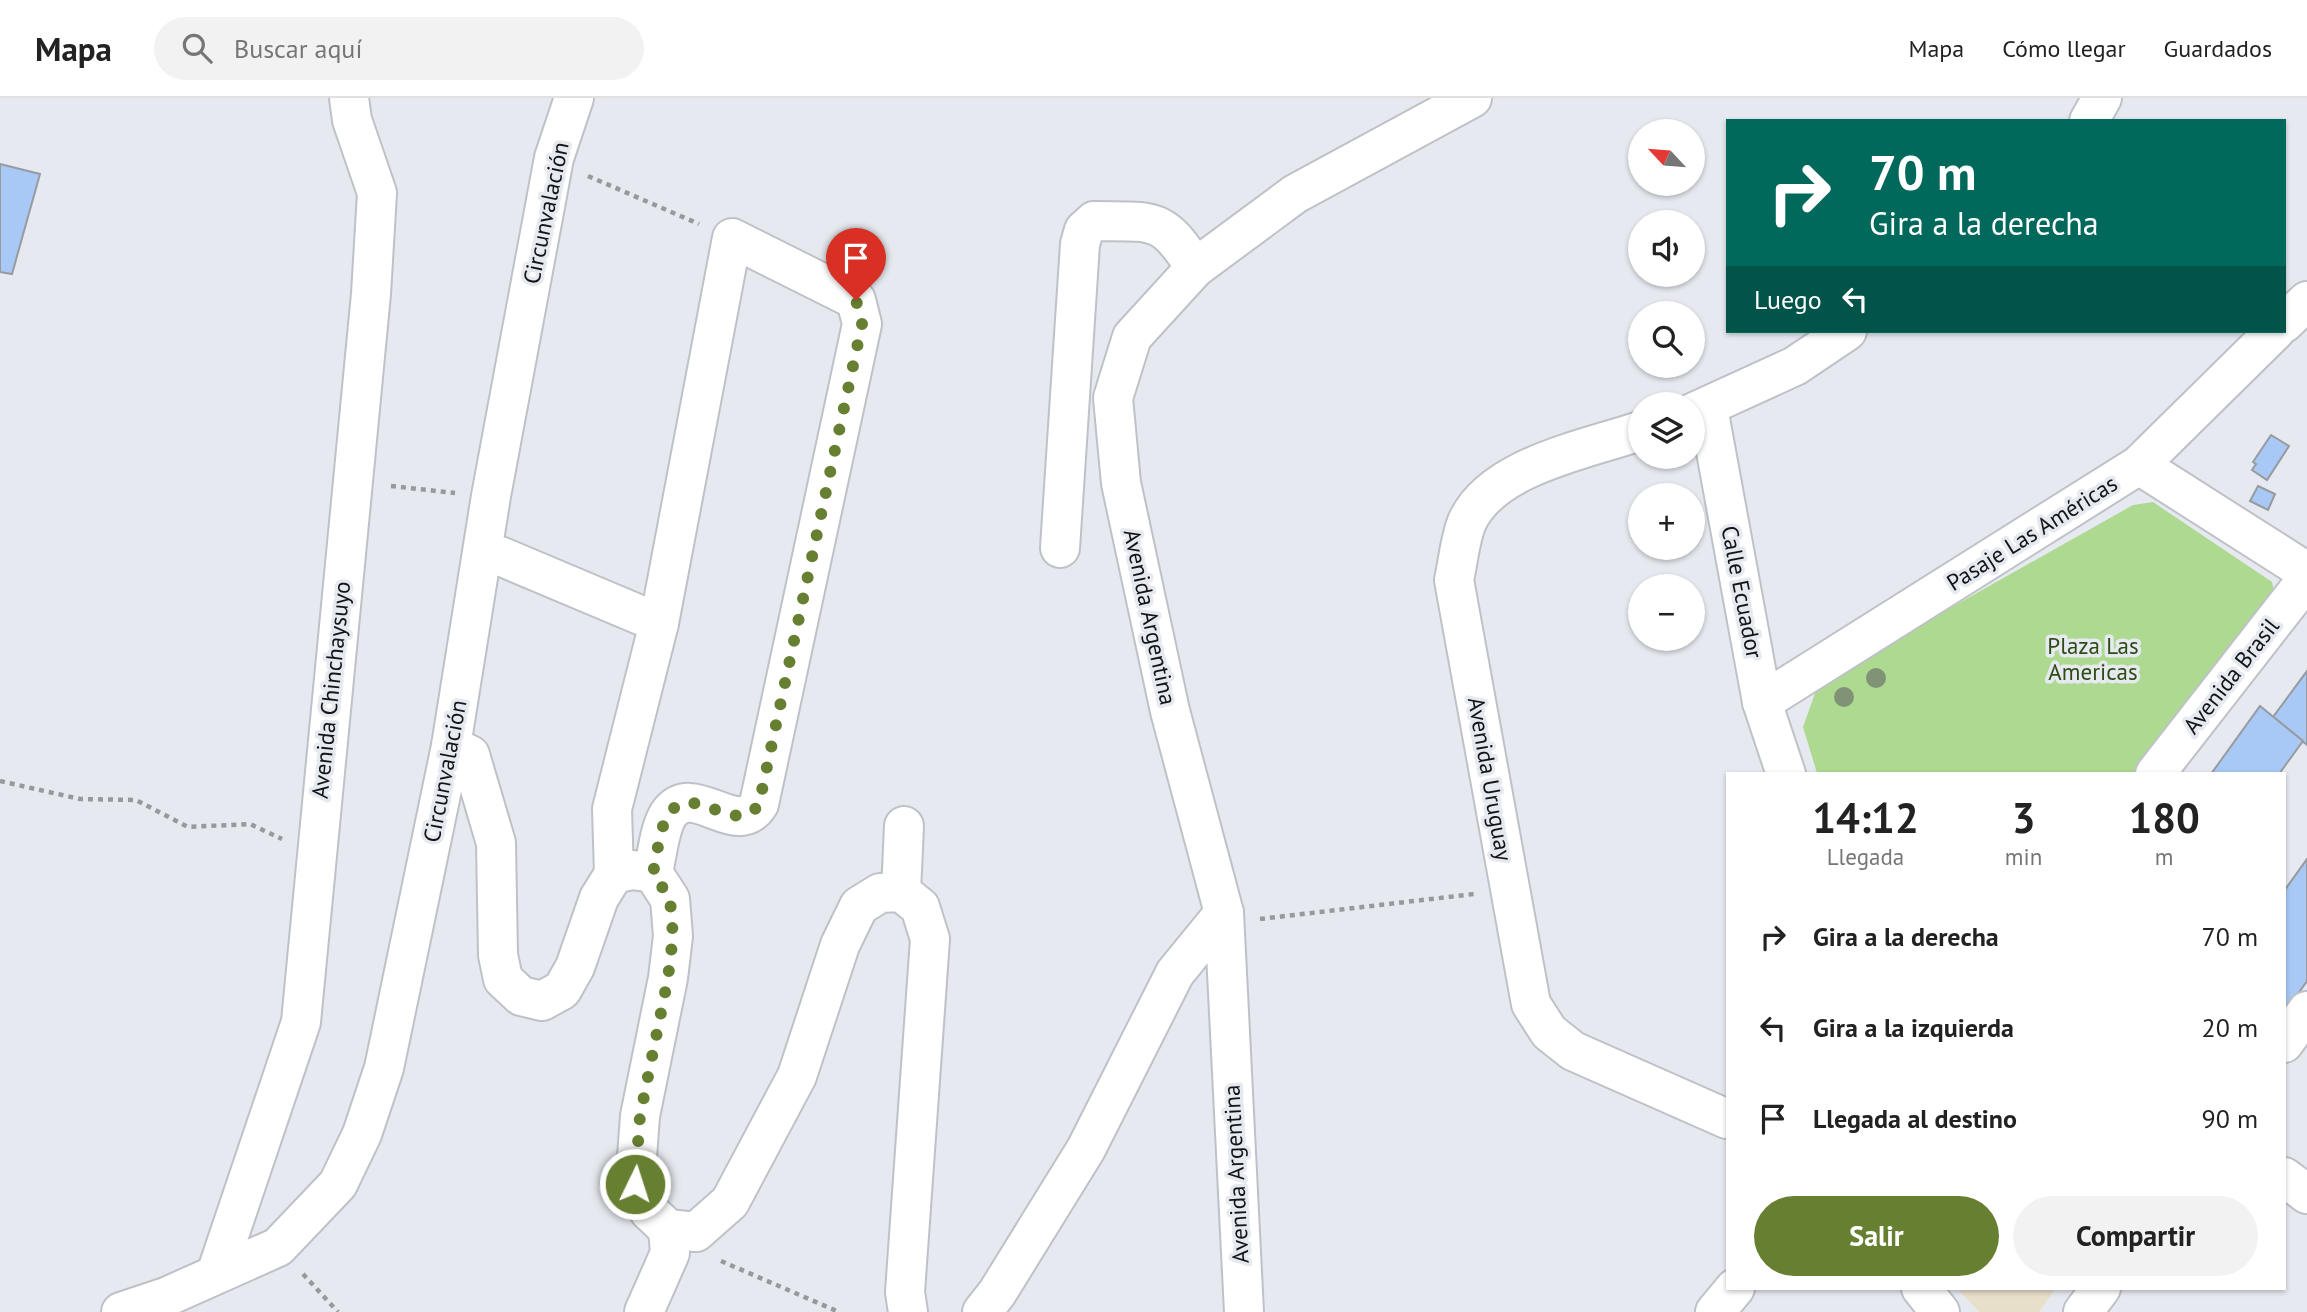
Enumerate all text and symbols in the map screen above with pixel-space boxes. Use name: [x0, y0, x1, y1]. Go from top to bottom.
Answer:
search box: [154, 17, 644, 80]
text: Mapa: [35, 27, 112, 70]
icon: search: [178, 29, 216, 67]
text: Buscar aquí: [234, 32, 362, 65]
text: Mapa: [1908, 33, 1964, 64]
text: Cómo llegar: [2002, 33, 2126, 64]
text: Guardados: [2164, 33, 2272, 64]
north arrow: [1628, 119, 1704, 196]
map controls: [1628, 119, 1705, 651]
street label: Circunvalación: [516, 139, 575, 287]
text: 70 m: [1869, 140, 1976, 204]
icon: right: [1754, 147, 1845, 238]
text: Gira a la derecha: [1869, 202, 2099, 244]
button: sound: [1628, 210, 1705, 287]
pin: [826, 228, 886, 300]
icon: arrive: [837, 239, 875, 277]
icon: left: [1836, 280, 1874, 318]
text: Luego: [1754, 283, 1822, 316]
button: search: [1628, 301, 1705, 378]
button: layers: [1628, 392, 1705, 469]
street label: Pasaje Las Américas: [1941, 468, 2122, 597]
button: +: [1628, 483, 1705, 560]
street label: Calle Ecuador: [1715, 523, 1770, 661]
street label: Avenida Argentina: [1118, 526, 1183, 707]
button: −: [1628, 574, 1705, 651]
street label: Avenida Chinchaysuyo: [305, 580, 356, 800]
street label: Avenida Brasil: [2176, 612, 2285, 739]
park label: Plaza Las Americas: [2047, 631, 2139, 686]
street label: Avenida Uruguay: [1462, 695, 1519, 863]
street label: Circunvalación: [416, 697, 473, 845]
text: 14:12: [1812, 790, 1919, 845]
text: 3: [2012, 790, 2035, 845]
text: 180: [2128, 790, 2200, 845]
text: Llegada: [1827, 842, 1904, 871]
text: min: [2005, 842, 2042, 871]
text: m: [2155, 842, 2173, 871]
icon: right: [1754, 918, 1792, 956]
text: Gira a la derecha: [1813, 920, 1999, 953]
text: 70 m: [2202, 920, 2258, 953]
icon: left: [1754, 1009, 1792, 1047]
text: Gira a la izquierda: [1813, 1011, 2014, 1044]
text: 20 m: [2202, 1011, 2258, 1044]
street label: Avenida Argentina: [1216, 1084, 1255, 1264]
icon: arrive: [1754, 1100, 1792, 1138]
text: Llegada al destino: [1813, 1102, 2017, 1135]
text: 90 m: [2202, 1102, 2258, 1135]
position arrow: [598, 1147, 672, 1221]
button: Salir: [1754, 1196, 1999, 1276]
button: Compartir: [2013, 1196, 2258, 1276]

